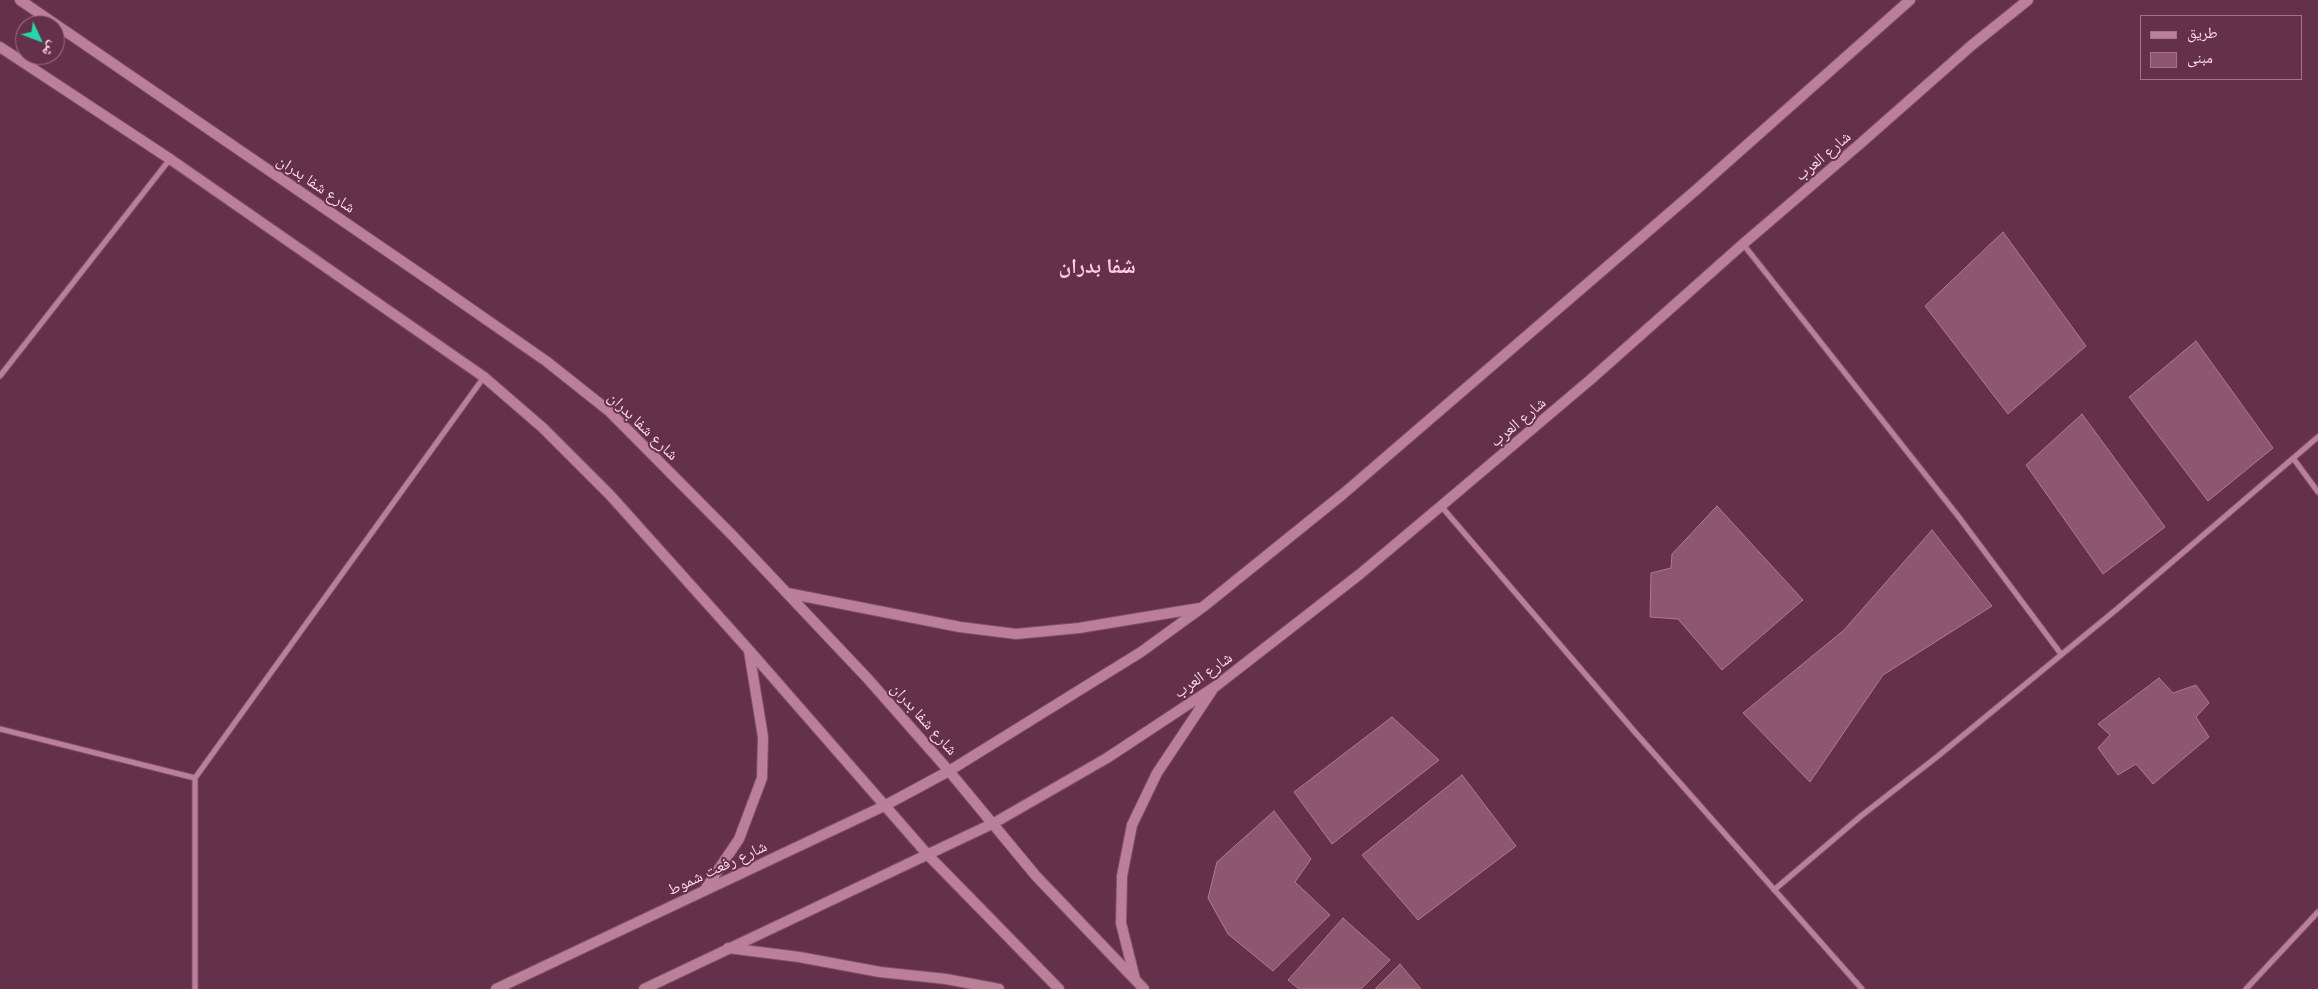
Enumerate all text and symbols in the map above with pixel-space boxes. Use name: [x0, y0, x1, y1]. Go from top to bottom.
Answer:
north arrow: [15, 15, 65, 65]
legend: [2140, 15, 2303, 80]
text: طريق: [2187, 23, 2218, 41]
text: ش: [39, 39, 62, 61]
text: مبنى: [2187, 48, 2213, 66]
street label: شارع العرب: [1791, 127, 1855, 185]
street label: شارع شفا بدران: [273, 151, 359, 217]
district label: شفا بدران: [1058, 253, 1136, 279]
street label: شارع شفا بدران: [604, 388, 682, 464]
street label: شارع العرب: [1486, 393, 1550, 451]
street label: شارع العرب: [1170, 648, 1236, 702]
street label: شارع شفا بدران: [887, 679, 961, 759]
street label: شارع رفعت شموط: [664, 836, 770, 900]

